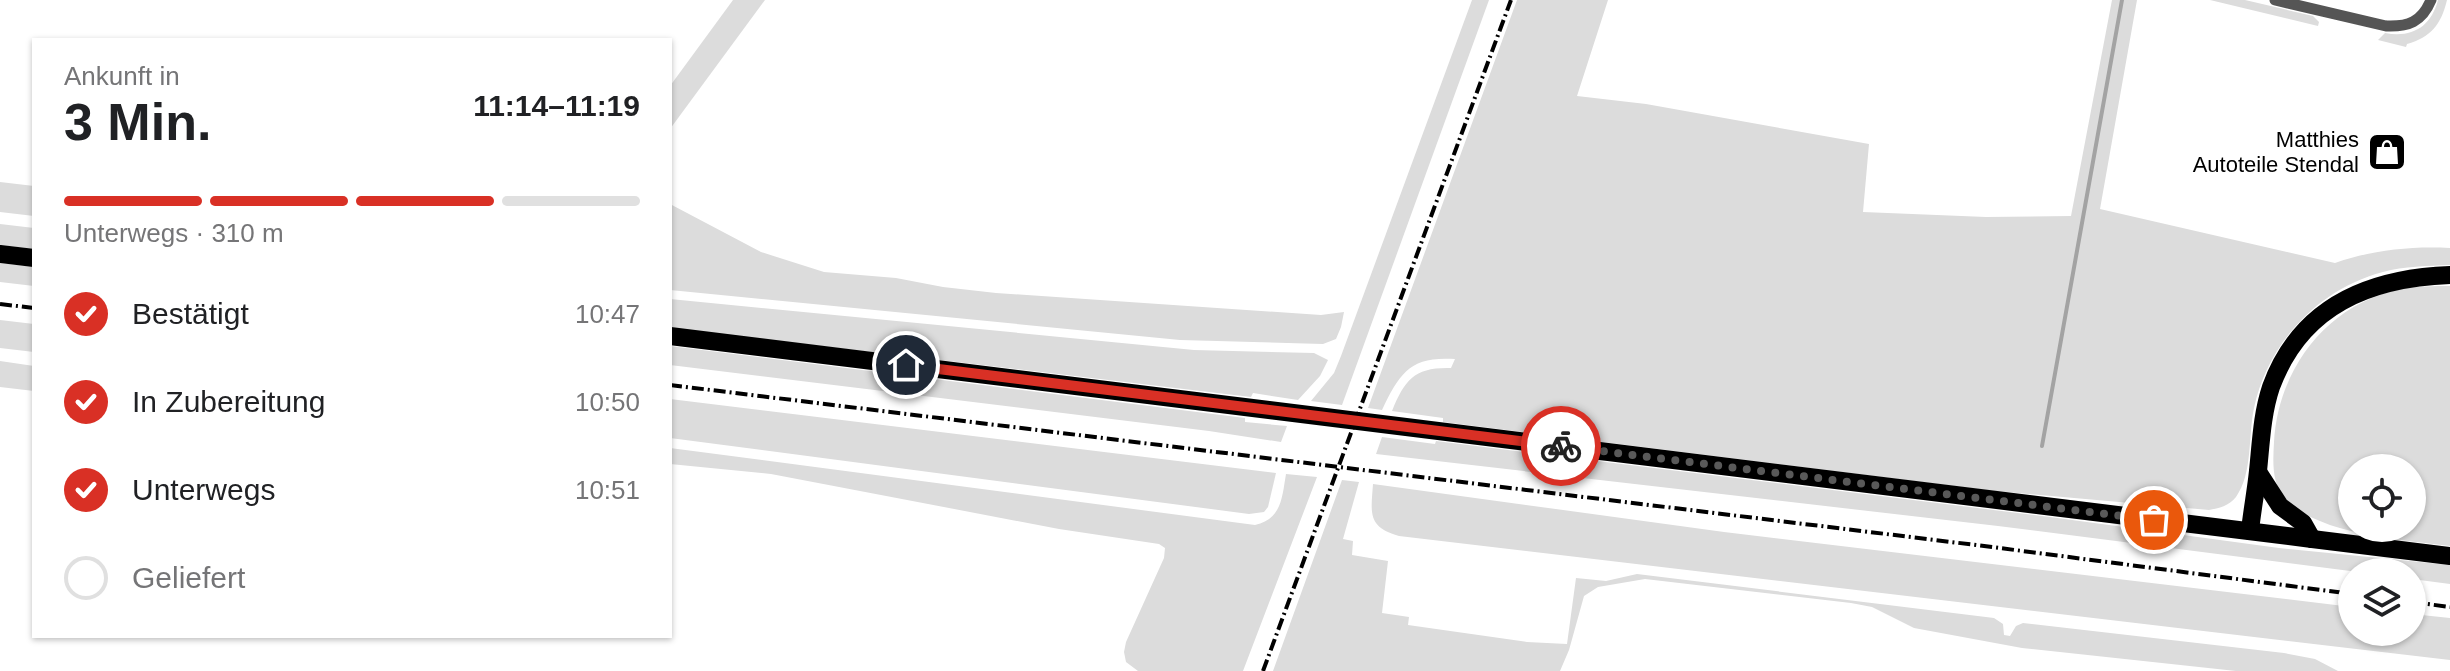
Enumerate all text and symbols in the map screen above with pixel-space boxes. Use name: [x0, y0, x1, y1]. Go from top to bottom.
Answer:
text: Ankunft in: [64, 61, 180, 91]
text: 11:14–11:19: [473, 89, 640, 122]
text: 3 Min.: [64, 93, 211, 151]
place label: Matthies Autoteile Stendal: [2193, 127, 2359, 177]
shop icon: Matthies Autoteile Stendal: [2366, 131, 2408, 173]
text: Unterwegs · 310 m: [64, 218, 284, 248]
icon: check: [64, 292, 108, 336]
text: Bestätigt: [132, 297, 249, 330]
text: 10:47: [575, 299, 640, 329]
pin: [872, 331, 940, 399]
icon: home: [884, 343, 928, 387]
icon: check: [64, 380, 108, 424]
text: In Zubereitung: [132, 385, 325, 418]
text: 10:50: [575, 387, 640, 417]
courier: [1521, 406, 1601, 486]
icon: bike: [1539, 424, 1583, 468]
map controls: [2338, 454, 2426, 646]
button: locate: [2338, 454, 2426, 542]
icon: check: [64, 468, 108, 512]
text: Unterwegs: [132, 473, 275, 506]
text: 10:51: [575, 475, 640, 505]
pin: [2120, 486, 2188, 554]
icon: bag: [2132, 498, 2176, 542]
button: layers: [2338, 558, 2426, 646]
text: Geliefert: [132, 561, 245, 594]

